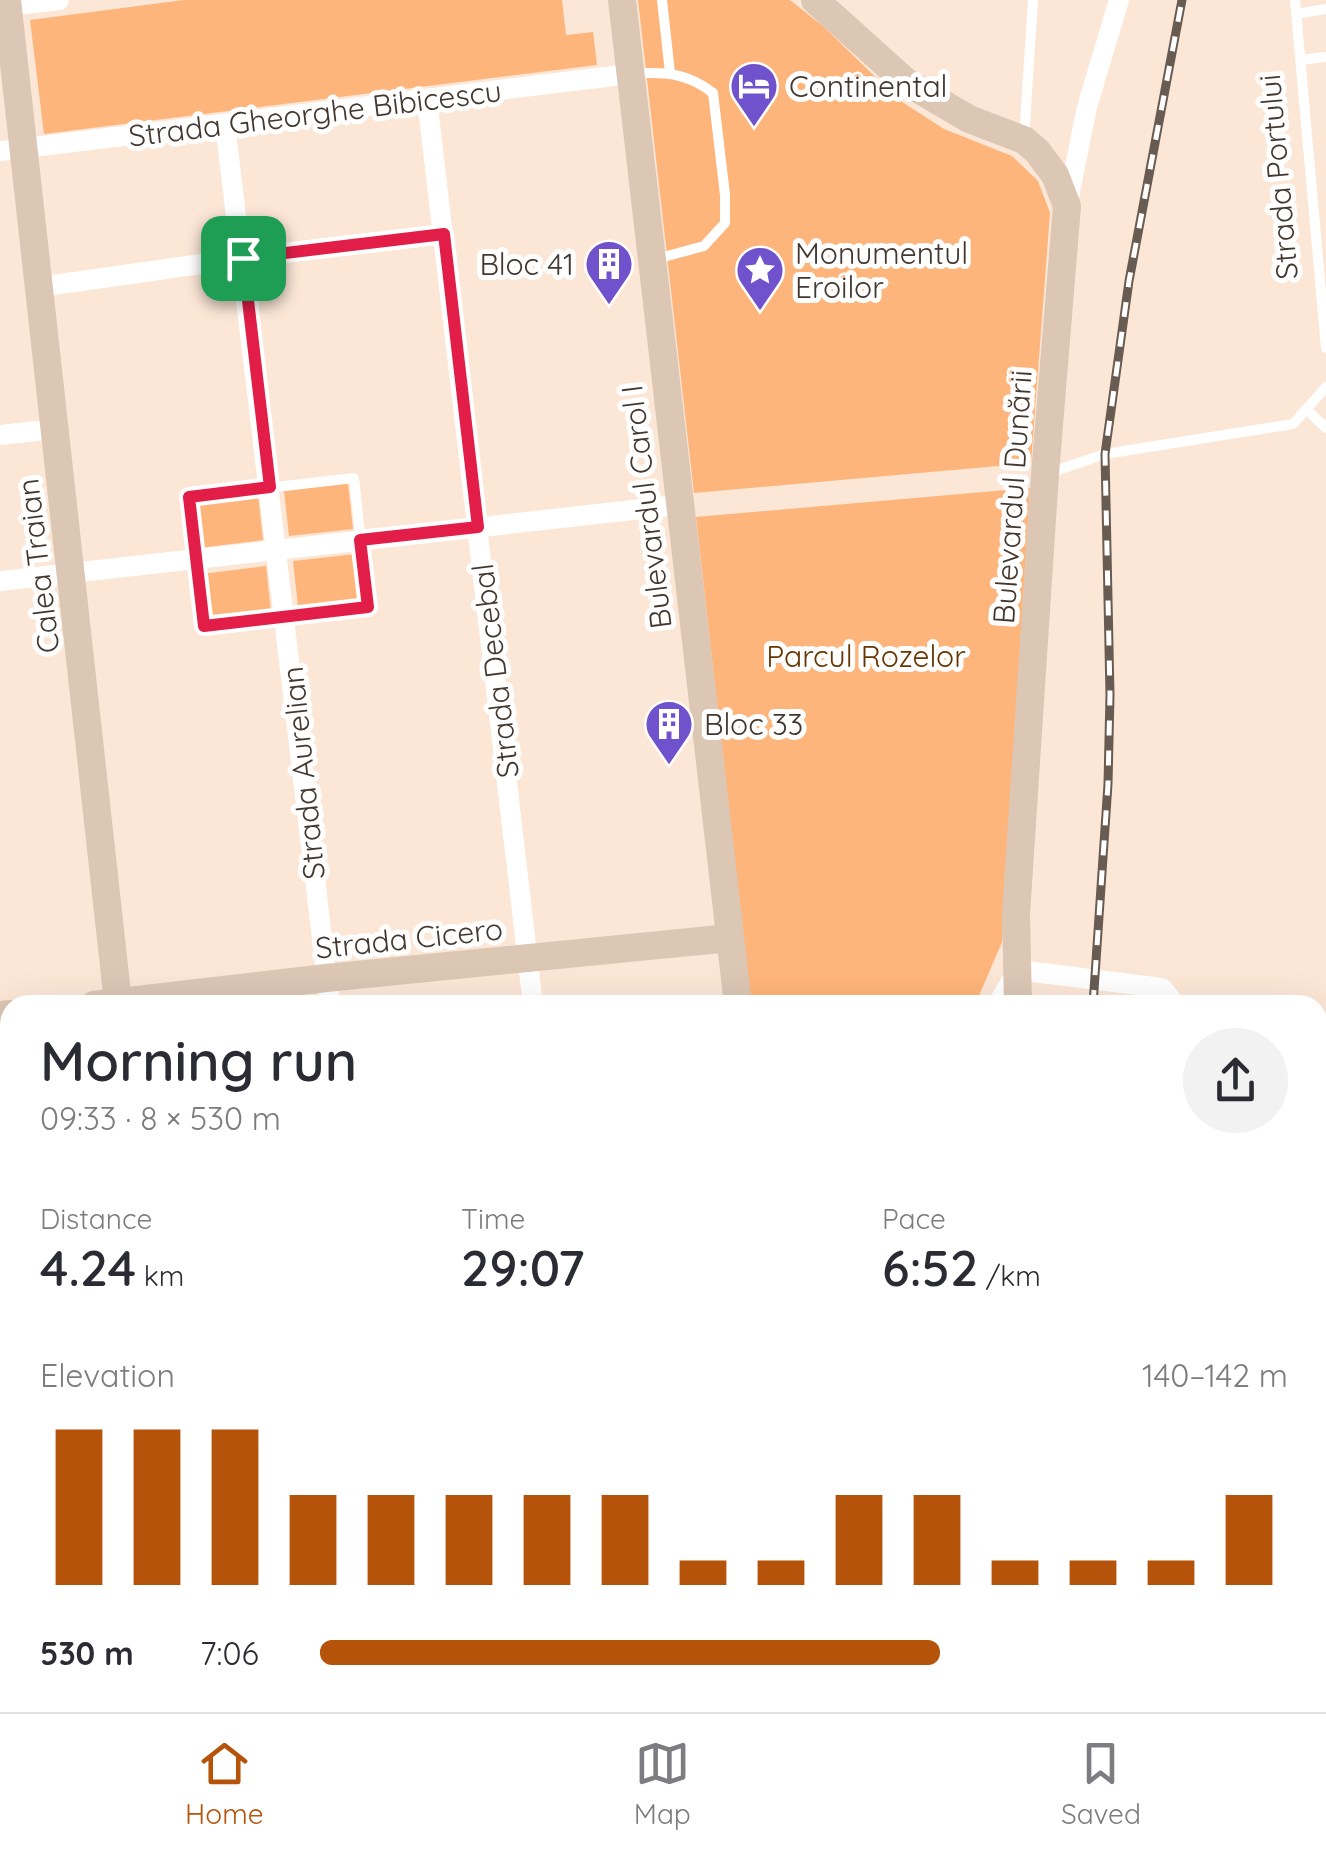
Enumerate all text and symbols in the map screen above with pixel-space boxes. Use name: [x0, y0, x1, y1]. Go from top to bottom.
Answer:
hotel icon: Continental: [728, 60, 780, 128]
place label: Continental: [789, 67, 948, 105]
street label: Strada Gheorghe Bibicescu: [126, 71, 504, 155]
street label: Strada Portului: [1250, 73, 1306, 281]
pin: [201, 216, 286, 301]
icon: arrive: [216, 231, 271, 286]
place label: Monumentul Eroilor: [795, 234, 968, 306]
building icon: Bloc 41: [583, 238, 635, 306]
place icon: Monumentul Eroilor: [734, 244, 786, 312]
place label: Bloc 41: [479, 245, 574, 283]
street label: Bulevardul Dunării: [984, 369, 1040, 625]
street label: Bulevardul Carol I: [612, 383, 680, 631]
street label: Calea Traian: [8, 477, 68, 655]
street label: Strada Decebal: [463, 562, 527, 780]
park label: Parcul Rozelor: [766, 637, 966, 675]
street label: Strada Aurelian: [273, 665, 333, 881]
building icon: Bloc 33: [643, 698, 695, 766]
place label: Bloc 33: [704, 705, 803, 743]
street label: Strada Cicero: [313, 909, 505, 967]
text: Morning run: [40, 1026, 357, 1095]
button: share: [1183, 1028, 1288, 1133]
text: 09:33 · 8 × 530 m: [40, 1098, 281, 1138]
text: Distance: [40, 1201, 152, 1236]
text: Time: [461, 1201, 525, 1236]
text: Pace: [882, 1201, 946, 1236]
text: 4.24: [40, 1236, 136, 1299]
text: 29:07: [461, 1236, 585, 1299]
text: 6:52: [882, 1236, 978, 1299]
text: km: [136, 1258, 184, 1293]
text: /km: [978, 1258, 1041, 1293]
text: Elevation: [40, 1355, 175, 1395]
text: 140–142 m: [1142, 1355, 1288, 1395]
text: 530 m: [40, 1633, 134, 1673]
text: 7:06: [200, 1633, 259, 1673]
tab: Home: [185, 1736, 264, 1831]
tab: Map: [634, 1736, 691, 1831]
tab: Saved: [1061, 1736, 1141, 1831]

